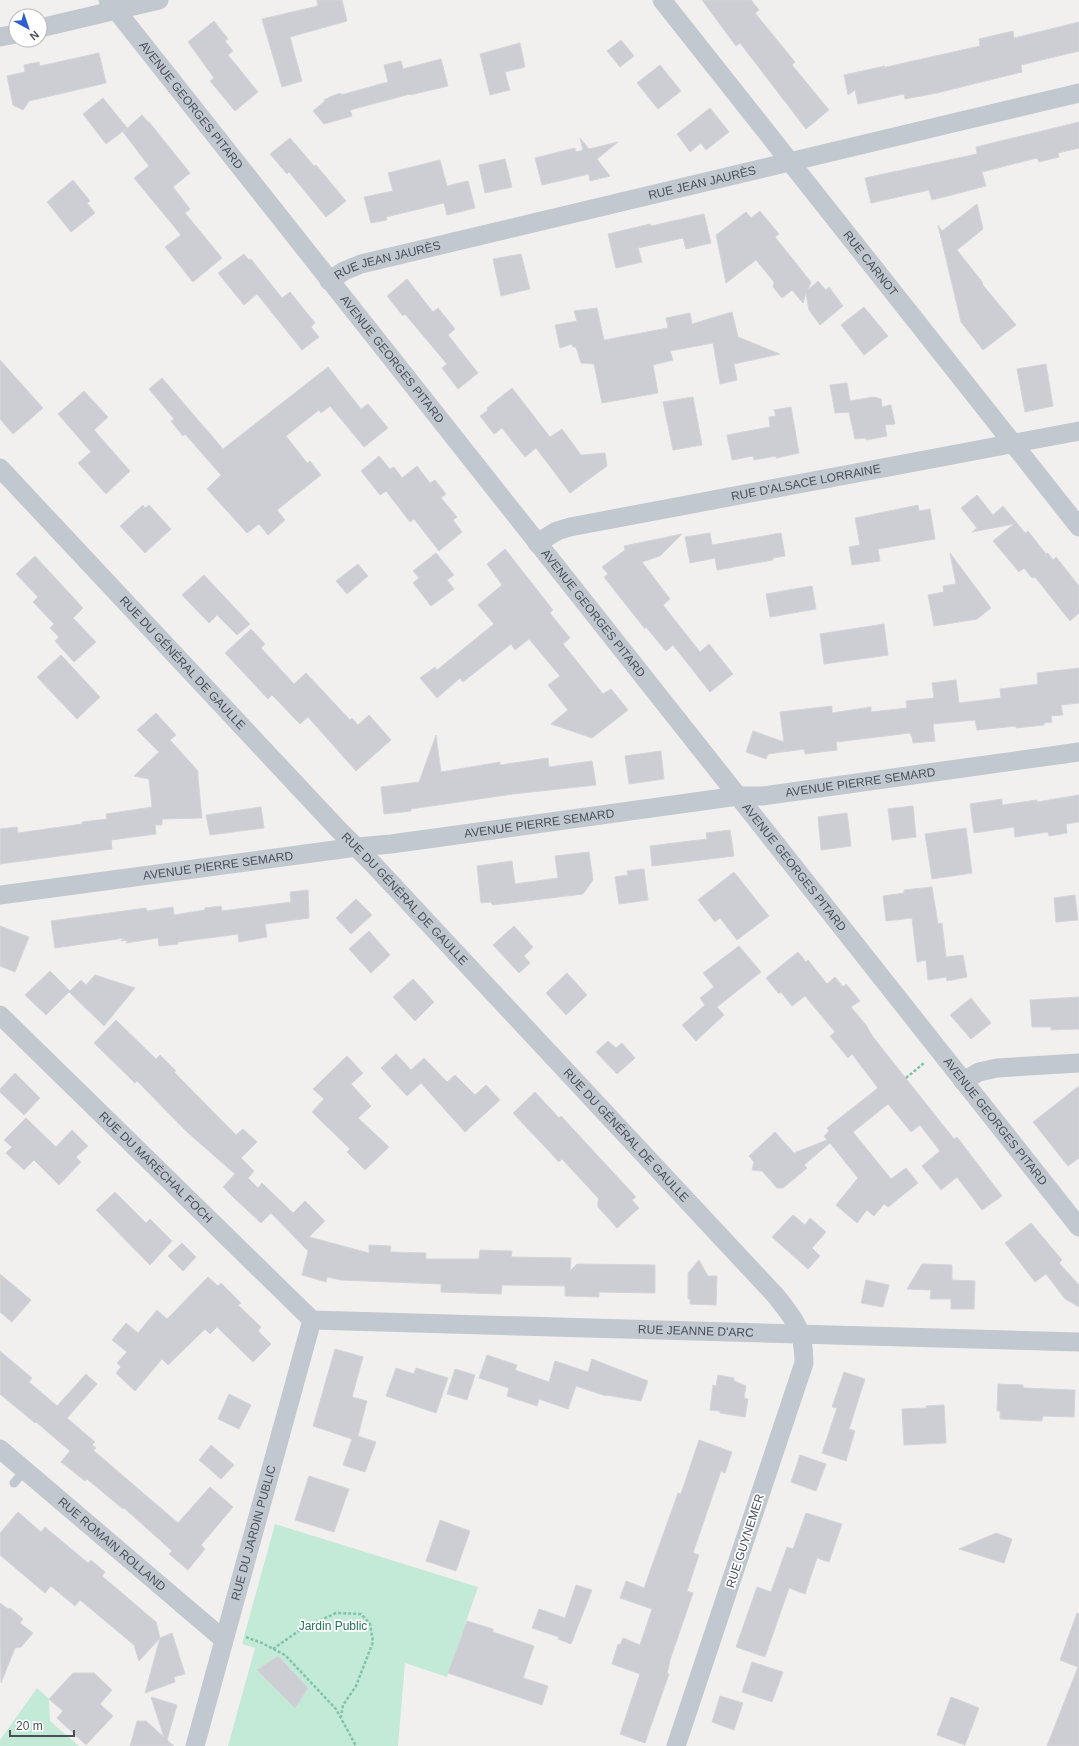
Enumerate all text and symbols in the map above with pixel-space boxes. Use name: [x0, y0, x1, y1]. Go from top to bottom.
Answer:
north arrow: [8, 8, 48, 48]
text: N: [27, 29, 41, 43]
street label: AVENUE GEORGES PITARD: [136, 38, 246, 172]
street label: RUE JEAN JAURÈS: [647, 163, 757, 202]
street label: RUE CARNOT: [840, 228, 901, 299]
street label: RUE JEAN JAURÈS: [332, 238, 442, 282]
street label: AVENUE GEORGES PITARD: [337, 292, 447, 426]
street label: RUE D'ALSACE LORRAINE: [730, 462, 882, 503]
street label: AVENUE GEORGES PITARD: [538, 546, 648, 680]
street label: RUE DU GÉNÉRAL DE GAULLE: [117, 593, 248, 732]
street label: AVENUE PIERRE SEMARD: [784, 765, 937, 800]
street label: AVENUE GEORGES PITARD: [739, 801, 849, 934]
street label: AVENUE PIERRE SEMARD: [463, 806, 615, 841]
street label: RUE DU GÉNÉRAL DE GAULLE: [339, 830, 471, 968]
street label: AVENUE PIERRE SEMARD: [142, 849, 294, 883]
street label: AVENUE GEORGES PITARD: [941, 1055, 1050, 1188]
street label: RUE DU GÉNÉRAL DE GAULLE: [561, 1066, 692, 1205]
street label: RUE DU MARÉCHAL FOCH: [96, 1109, 216, 1226]
street label: RUE JEANNE D'ARC: [638, 1322, 754, 1340]
street label: RUE DU JARDIN PUBLIC: [228, 1463, 279, 1602]
street label: RUE GUYNEMER: [723, 1492, 767, 1590]
street label: RUE ROMAIN ROLLAND: [55, 1495, 169, 1594]
park label: Jardin Public: [299, 1619, 367, 1633]
scale bar: [10, 1712, 74, 1738]
text: 20 m: [16, 1719, 43, 1733]

